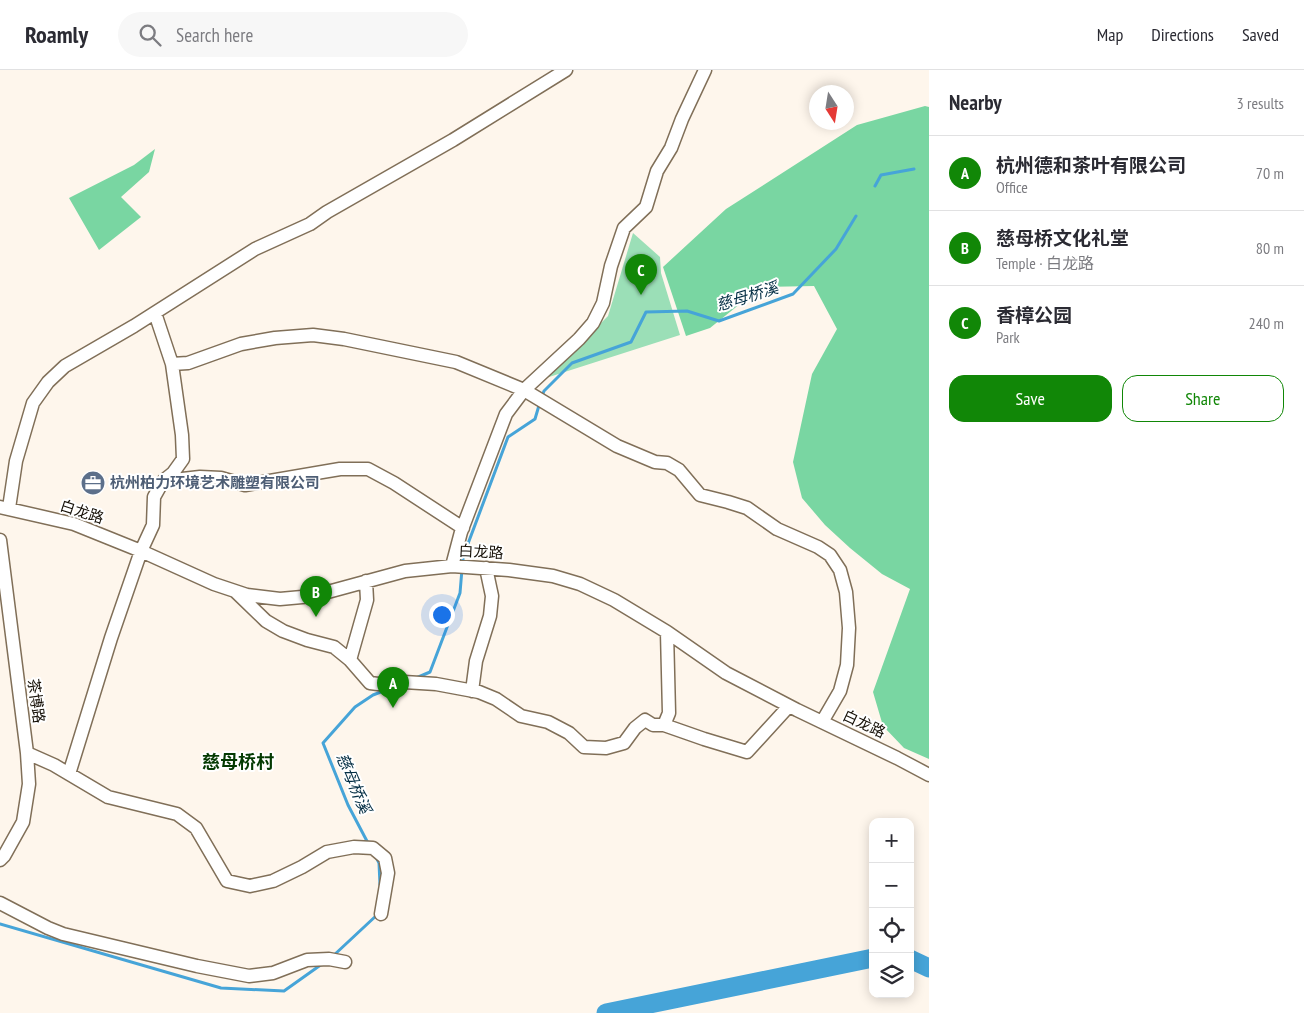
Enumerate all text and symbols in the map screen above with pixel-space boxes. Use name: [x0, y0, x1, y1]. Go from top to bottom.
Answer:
search box: [118, 12, 468, 57]
text: Roamly: [25, 19, 88, 50]
icon: search: [136, 21, 164, 49]
text: Search here: [176, 23, 253, 47]
text: Map: [1097, 23, 1123, 46]
text: Directions: [1151, 23, 1214, 46]
text: Saved: [1242, 23, 1279, 46]
north arrow: [809, 85, 854, 130]
text: Nearby: [949, 89, 1002, 116]
text: 3 results: [1237, 93, 1284, 113]
text: 杭州德和茶叶有限公司: [996, 153, 1186, 177]
text: A: [961, 163, 969, 183]
text: 70 m: [1256, 163, 1284, 183]
text: Office: [996, 177, 1028, 197]
text: 慈母桥文化礼堂: [996, 226, 1129, 250]
text: B: [961, 238, 969, 258]
text: 80 m: [1256, 238, 1284, 258]
text: Temple · 白龙路: [996, 253, 1094, 273]
pin: C: [625, 254, 657, 295]
water label: 慈母桥溪: [713, 276, 782, 315]
text: 香樟公园: [996, 303, 1072, 327]
text: C: [961, 313, 969, 333]
text: 240 m: [1249, 313, 1284, 333]
text: Park: [996, 327, 1020, 347]
button: Save: [949, 375, 1112, 422]
button: Share: [1122, 375, 1284, 422]
office icon: 杭州柏力环境艺术雕塑有限公司: [80, 470, 106, 496]
place label: 杭州柏力环境艺术雕塑有限公司: [110, 473, 320, 492]
street label: 白龙路: [58, 496, 106, 528]
street label: 白龙路: [458, 541, 504, 562]
pin: B: [300, 576, 332, 617]
your location: [429, 602, 455, 628]
pin: A: [377, 667, 409, 708]
street label: 茶博路: [24, 677, 49, 725]
street label: 白龙路: [840, 705, 889, 742]
district label: 慈母桥村: [202, 750, 274, 773]
water label: 慈母桥溪: [332, 750, 376, 818]
map controls: [869, 818, 914, 998]
button: +: [869, 818, 914, 863]
button: −: [869, 863, 914, 908]
button: locate: [869, 908, 914, 953]
button: layers: [869, 953, 914, 998]

